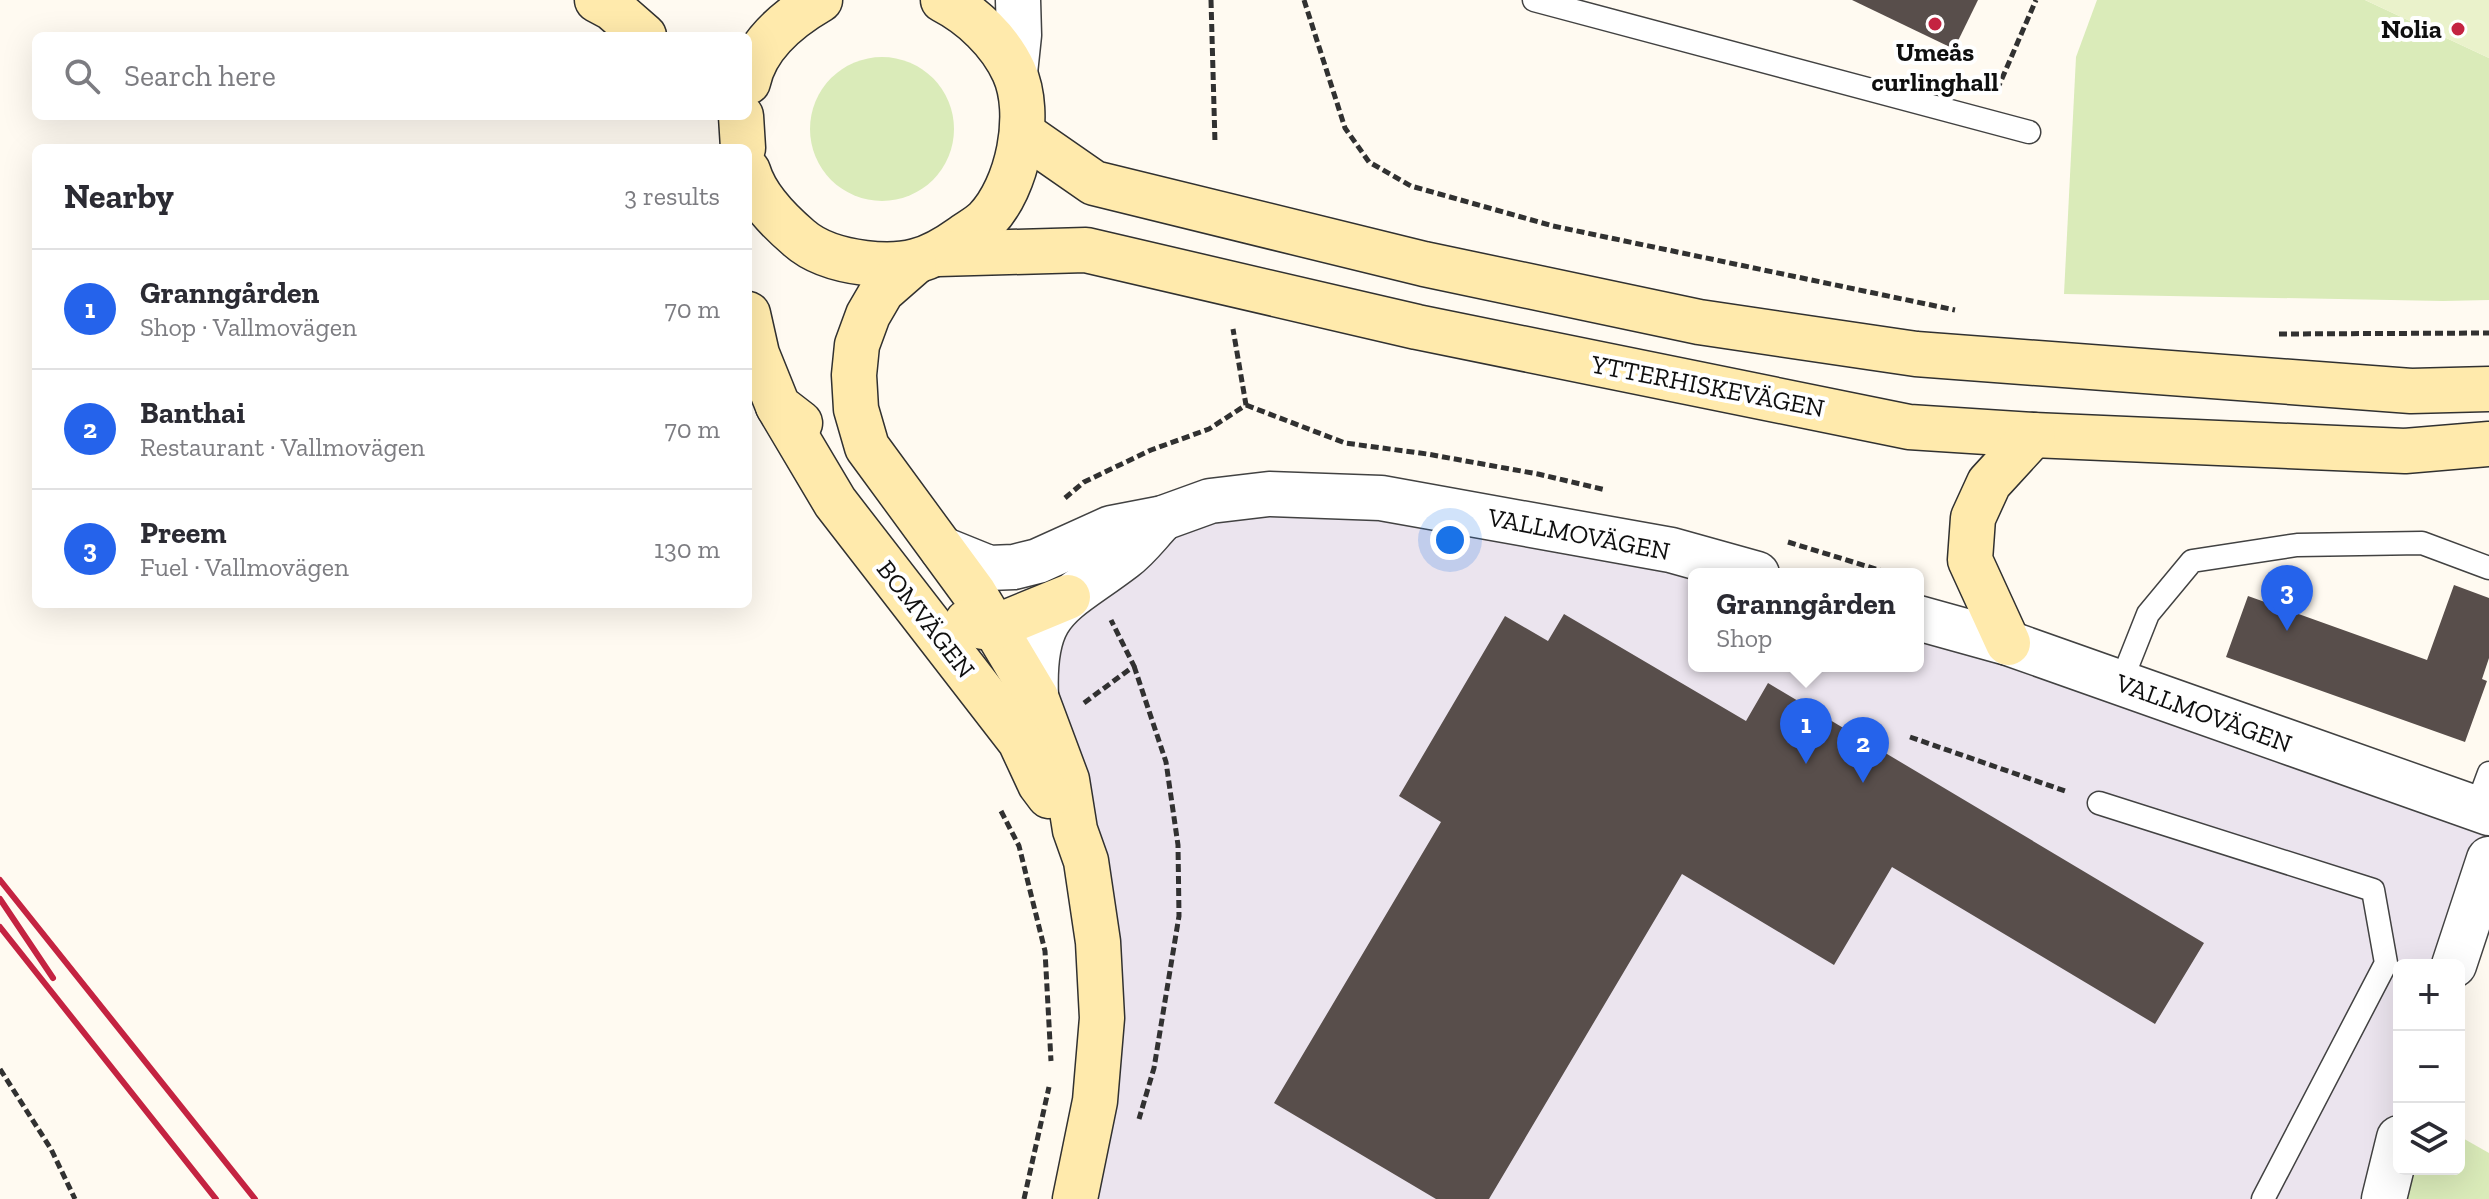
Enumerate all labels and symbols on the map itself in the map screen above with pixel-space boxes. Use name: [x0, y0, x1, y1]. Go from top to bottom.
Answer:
place label: Nolia: [2381, 13, 2442, 45]
marker: Umeås curlinghall: [1926, 15, 1944, 33]
marker: Nolia: [2449, 20, 2467, 38]
place label: Umeås curlinghall: [1871, 36, 1999, 98]
street label: YTTERHISKEVÄGEN: [1588, 347, 1827, 424]
street label: VALLMOVÄGEN: [1484, 500, 1673, 567]
your location: [1430, 520, 1470, 560]
street label: BOMVÄGEN: [870, 554, 982, 684]
pin: 3: [2261, 565, 2313, 631]
street label: VALLMOVÄGEN: [2111, 666, 2296, 760]
pin: 1: [1780, 698, 1832, 764]
pin: 2: [1837, 717, 1889, 783]

